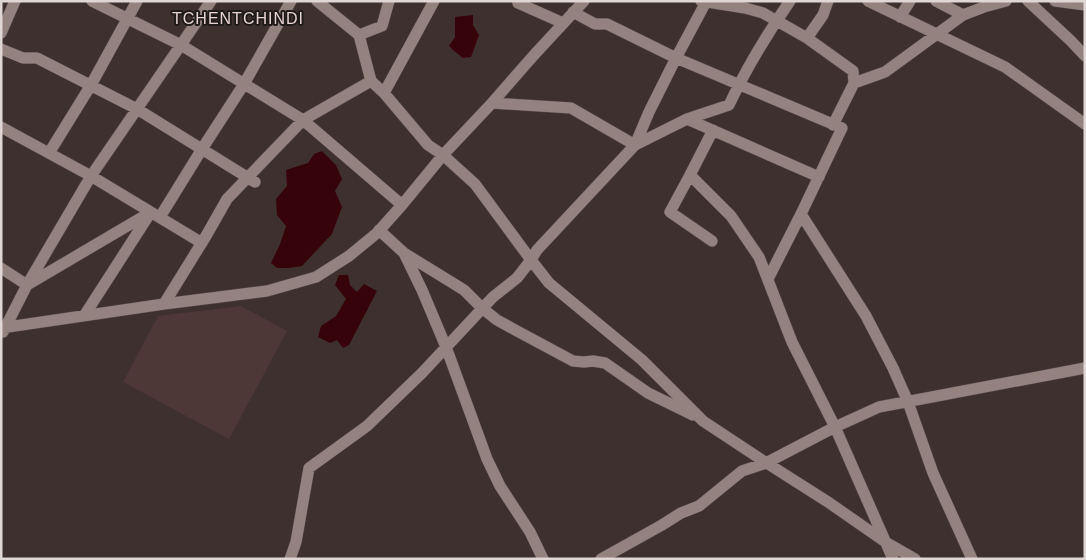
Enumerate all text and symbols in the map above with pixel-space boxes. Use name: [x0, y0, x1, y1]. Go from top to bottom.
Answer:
district label: TCHENTCHINDI: [172, 10, 304, 27]

